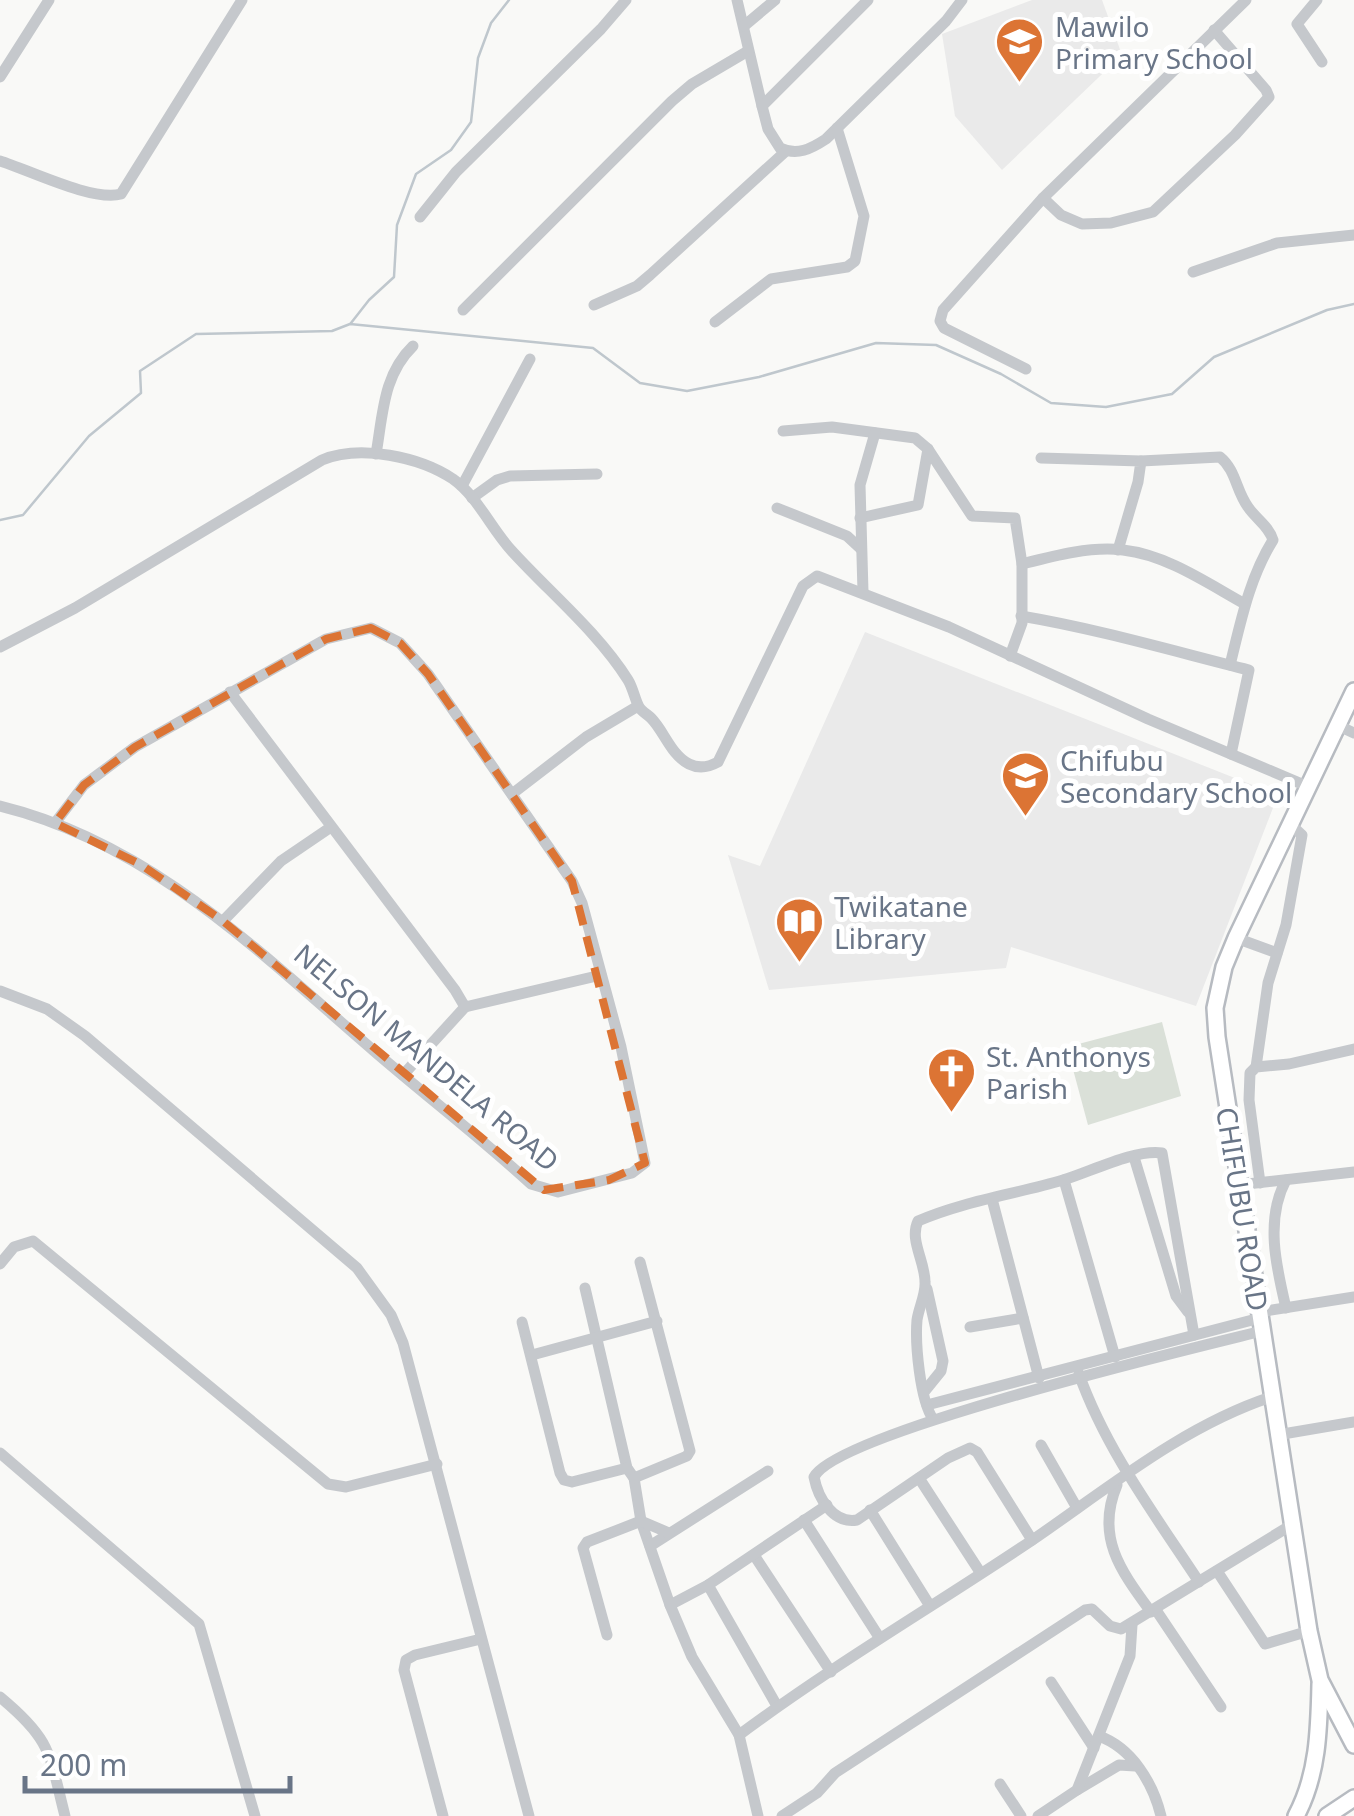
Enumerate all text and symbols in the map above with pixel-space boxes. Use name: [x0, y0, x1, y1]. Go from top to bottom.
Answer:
place label: Mawilo Primary School: [1055, 7, 1253, 77]
school or university icon: Mawilo Primary School: [994, 16, 1046, 84]
place label: Chifubu Secondary School: [1060, 741, 1292, 811]
school or university icon: Chifubu Secondary School: [999, 750, 1051, 818]
place label: Twikatane Library: [834, 887, 968, 957]
library icon: Twikatane Library: [773, 896, 825, 964]
street label: NELSON MANDELA ROAD: [287, 935, 567, 1179]
place label: St. Anthonys Parish: [986, 1037, 1151, 1107]
church icon: St. Anthonys Parish: [925, 1046, 977, 1114]
street label: CHIFUBU ROAD: [1208, 1104, 1278, 1314]
scale bar: [25, 1731, 290, 1793]
text: 200 m: [40, 1744, 127, 1785]

